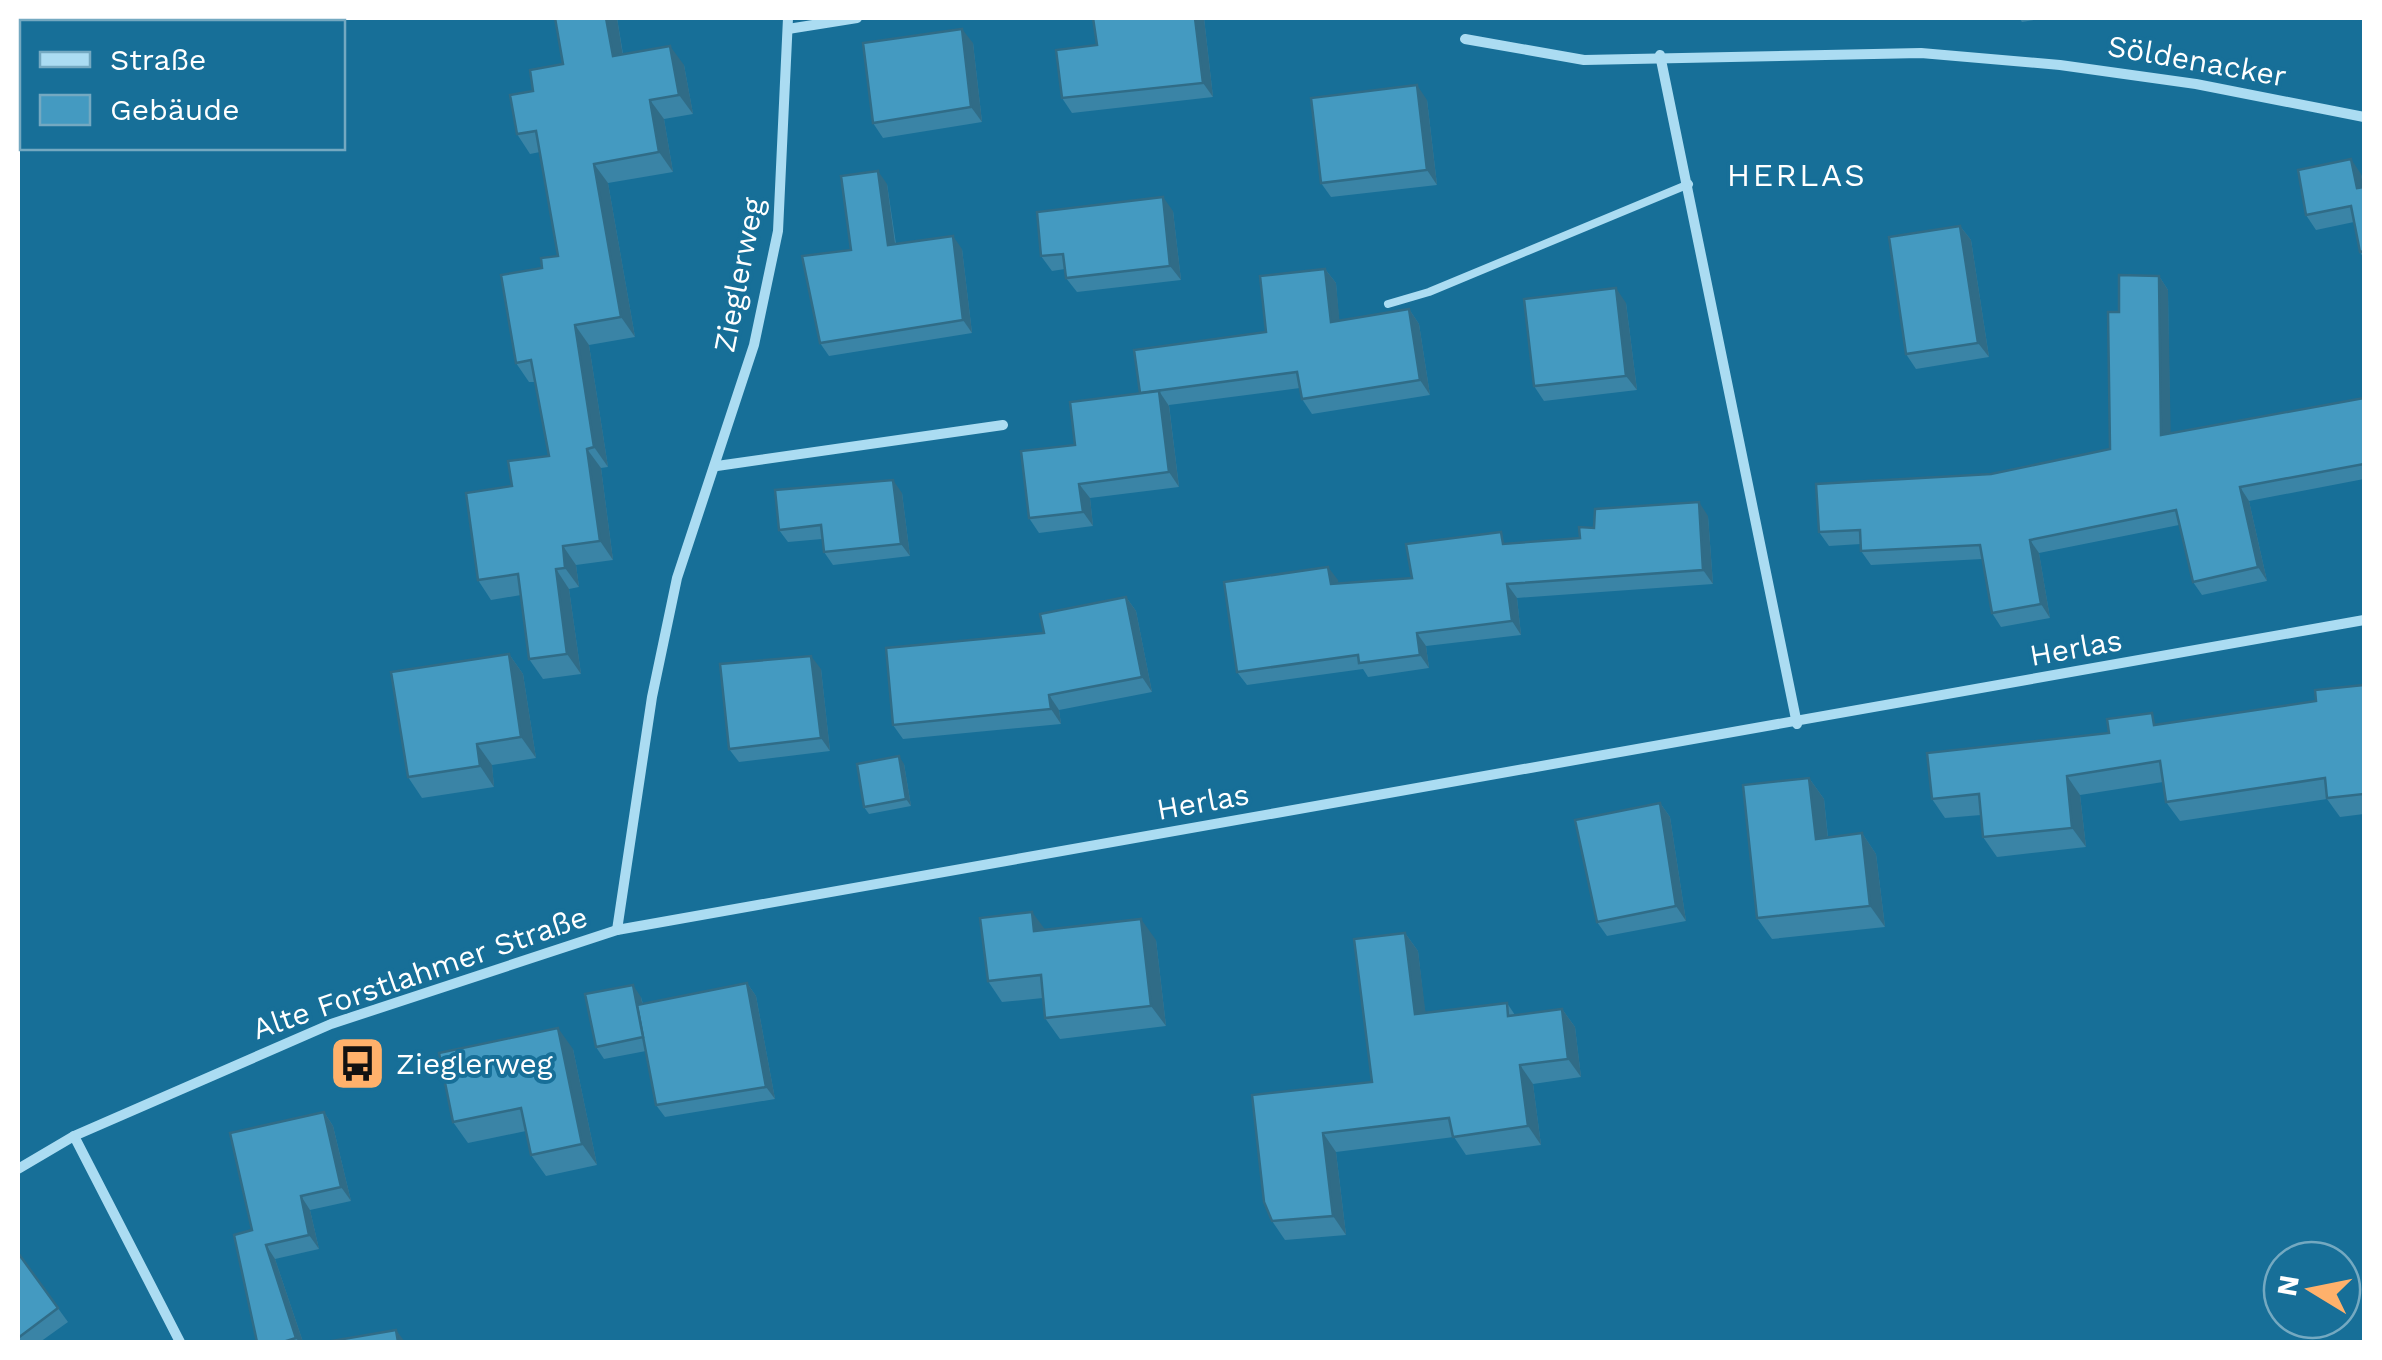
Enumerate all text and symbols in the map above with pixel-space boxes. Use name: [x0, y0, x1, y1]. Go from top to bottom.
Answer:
legend: [20, 20, 345, 150]
street label: Söldenacker: [2105, 28, 2289, 93]
text: Straße: [110, 42, 206, 77]
text: Gebäude: [110, 92, 239, 127]
district label: HERLAS: [1727, 156, 1867, 194]
street label: Zieglerweg: [706, 195, 771, 355]
street label: Herlas: [2027, 622, 2125, 673]
street label: Herlas: [1154, 776, 1252, 827]
street label: Alte Forstlahmer Straße: [248, 899, 592, 1046]
bus stop icon: Zieglerweg: [327, 1034, 387, 1094]
place label: Zieglerweg: [396, 1046, 553, 1081]
north arrow: [2262, 1240, 2362, 1340]
text: N: [2270, 1273, 2306, 1299]

